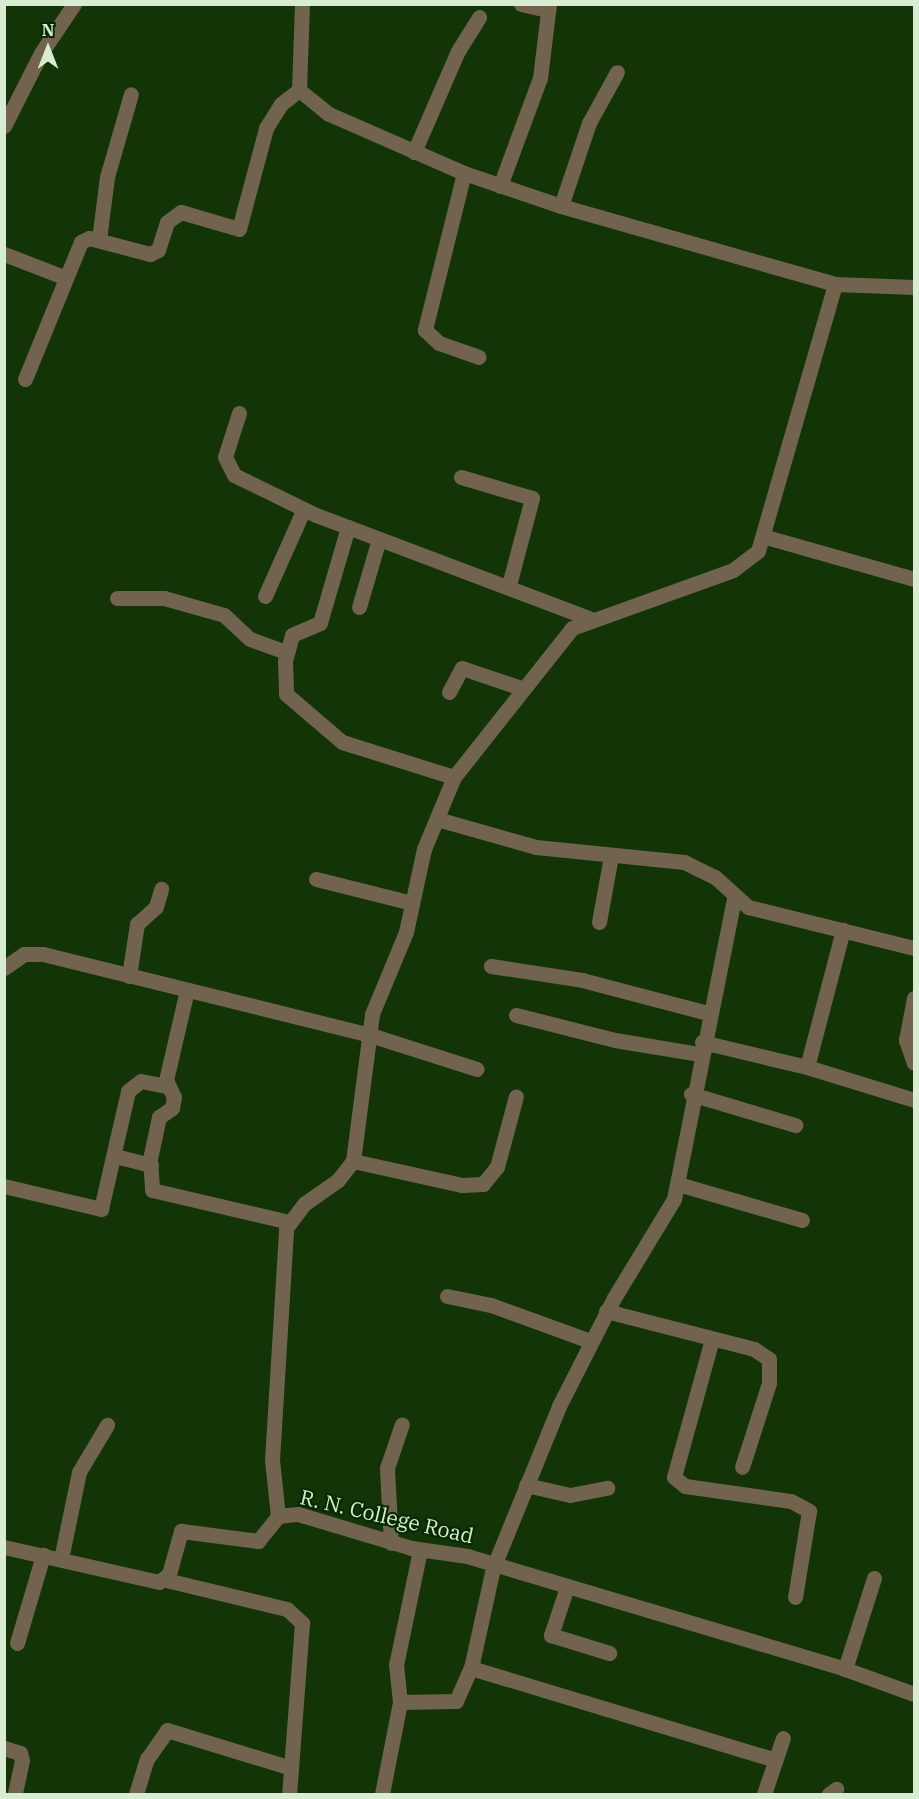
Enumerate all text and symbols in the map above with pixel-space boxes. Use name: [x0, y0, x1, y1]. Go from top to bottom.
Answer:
north arrow: [18, 18, 78, 78]
text: N: [42, 20, 54, 40]
street label: R. N. College Road: [298, 1484, 476, 1548]

